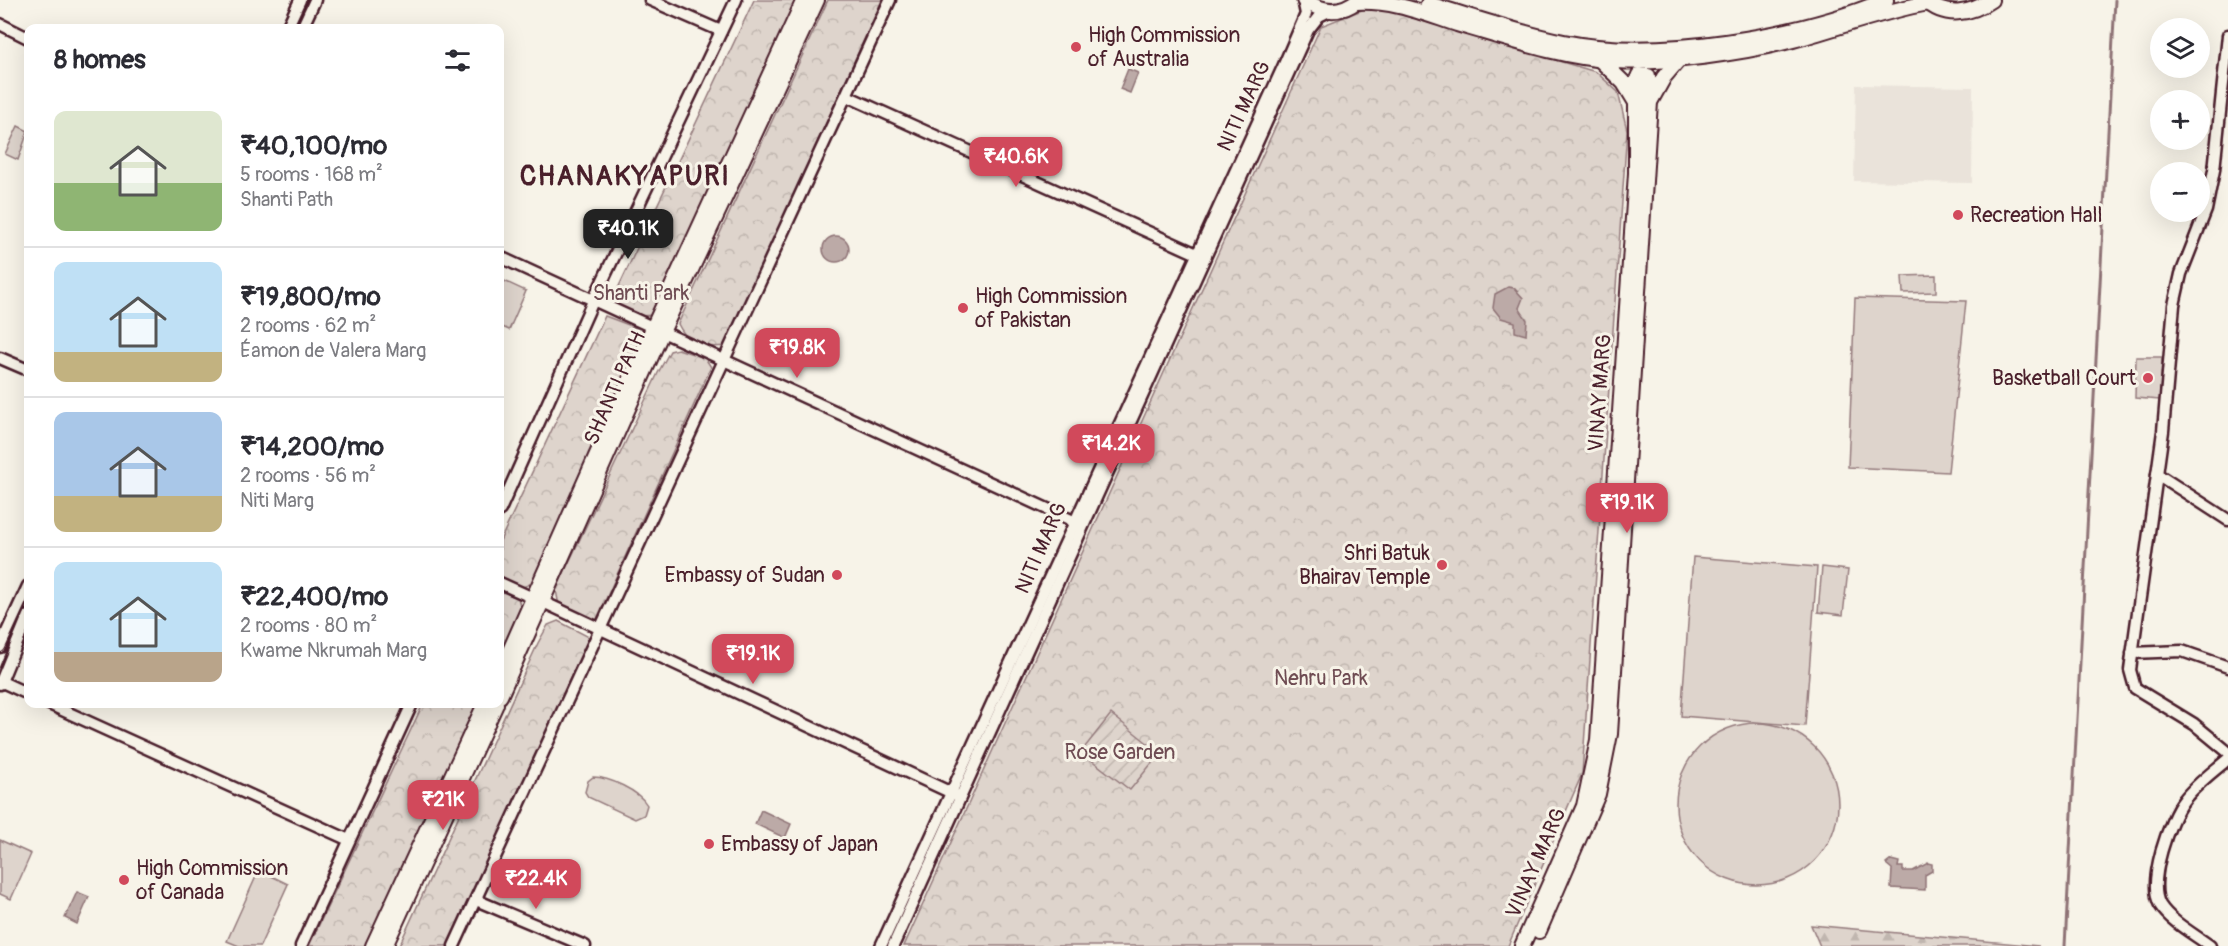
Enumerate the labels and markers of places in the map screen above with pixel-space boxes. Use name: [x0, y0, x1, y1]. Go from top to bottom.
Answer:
place label: High Commission of Australia: [1088, 22, 1240, 73]
marker: High Commission of Australia: [1069, 40, 1083, 54]
pin: ₹40.6K: [967, 137, 1065, 188]
place label: Recreation Hall: [1970, 202, 2103, 229]
marker: Recreation Hall: [1951, 208, 1965, 222]
pin: ₹40.1K: [579, 209, 677, 260]
place label: High Commission of Pakistan: [975, 283, 1127, 334]
marker: High Commission of Pakistan: [956, 301, 970, 315]
pin: ₹19.8K: [748, 328, 846, 379]
place label: Basketball Court: [1992, 365, 2137, 392]
marker: Basketball Court: [2141, 371, 2155, 385]
pin: ₹14.2K: [1062, 424, 1160, 475]
pin: ₹19.1K: [1578, 483, 1676, 534]
place label: Shri Batuk Bhairav Temple: [1299, 540, 1431, 591]
marker: Shri Batuk Bhairav Temple: [1435, 558, 1449, 572]
place label: Embassy of Sudan: [665, 562, 825, 589]
marker: Embassy of Sudan: [830, 568, 844, 582]
pin: ₹19.1K: [704, 634, 802, 685]
pin: ₹21K: [407, 780, 479, 831]
place label: Embassy of Japan: [721, 831, 878, 858]
marker: Embassy of Japan: [702, 837, 716, 851]
place label: High Commission of Canada: [136, 855, 288, 906]
pin: ₹22.4K: [487, 859, 585, 910]
marker: High Commission of Canada: [117, 873, 131, 887]

